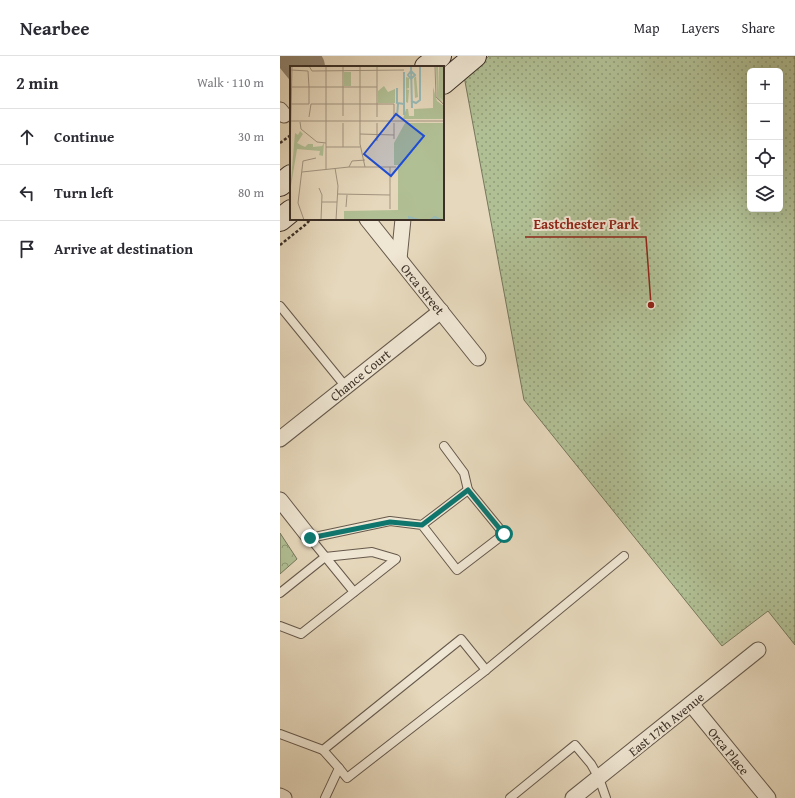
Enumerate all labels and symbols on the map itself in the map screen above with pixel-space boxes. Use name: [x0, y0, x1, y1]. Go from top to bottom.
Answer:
inset map: [290, 66, 444, 220]
callout: Eastchester Park: [525, 211, 646, 237]
text: Eastchester Park: [534, 214, 639, 234]
street label: Orca Street: [396, 260, 449, 319]
street label: Chance Court: [326, 345, 395, 406]
route start: [495, 525, 513, 543]
route end: [301, 529, 319, 547]
street label: East 17th Avenue: [624, 688, 708, 761]
street label: Orca Place: [703, 723, 754, 779]

